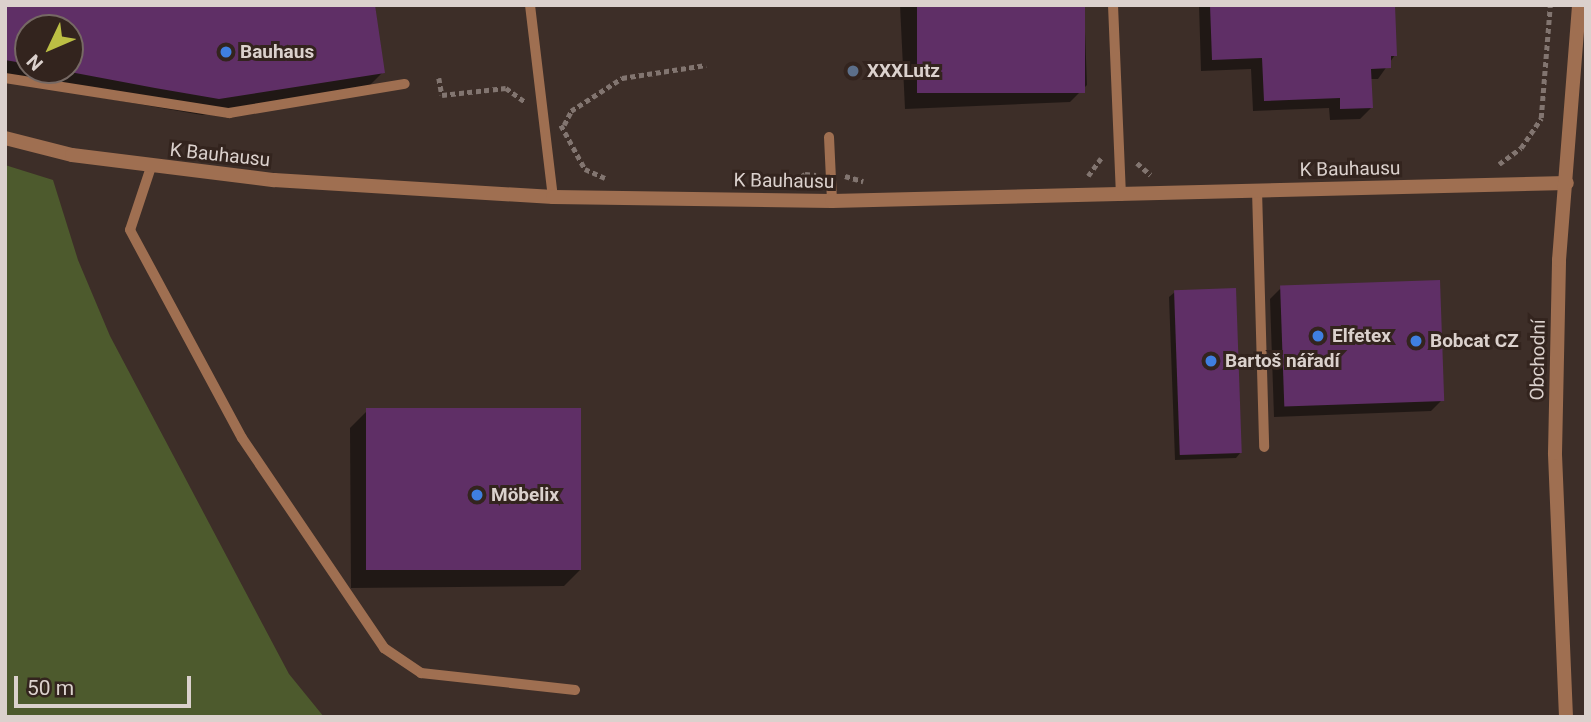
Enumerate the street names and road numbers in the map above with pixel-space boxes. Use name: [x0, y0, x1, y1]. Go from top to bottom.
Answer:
street label: K Bauhausu: [169, 138, 271, 172]
street label: K Bauhausu: [1299, 157, 1401, 181]
street label: K Bauhausu: [733, 169, 835, 193]
street label: Obchodní: [1526, 319, 1550, 401]

